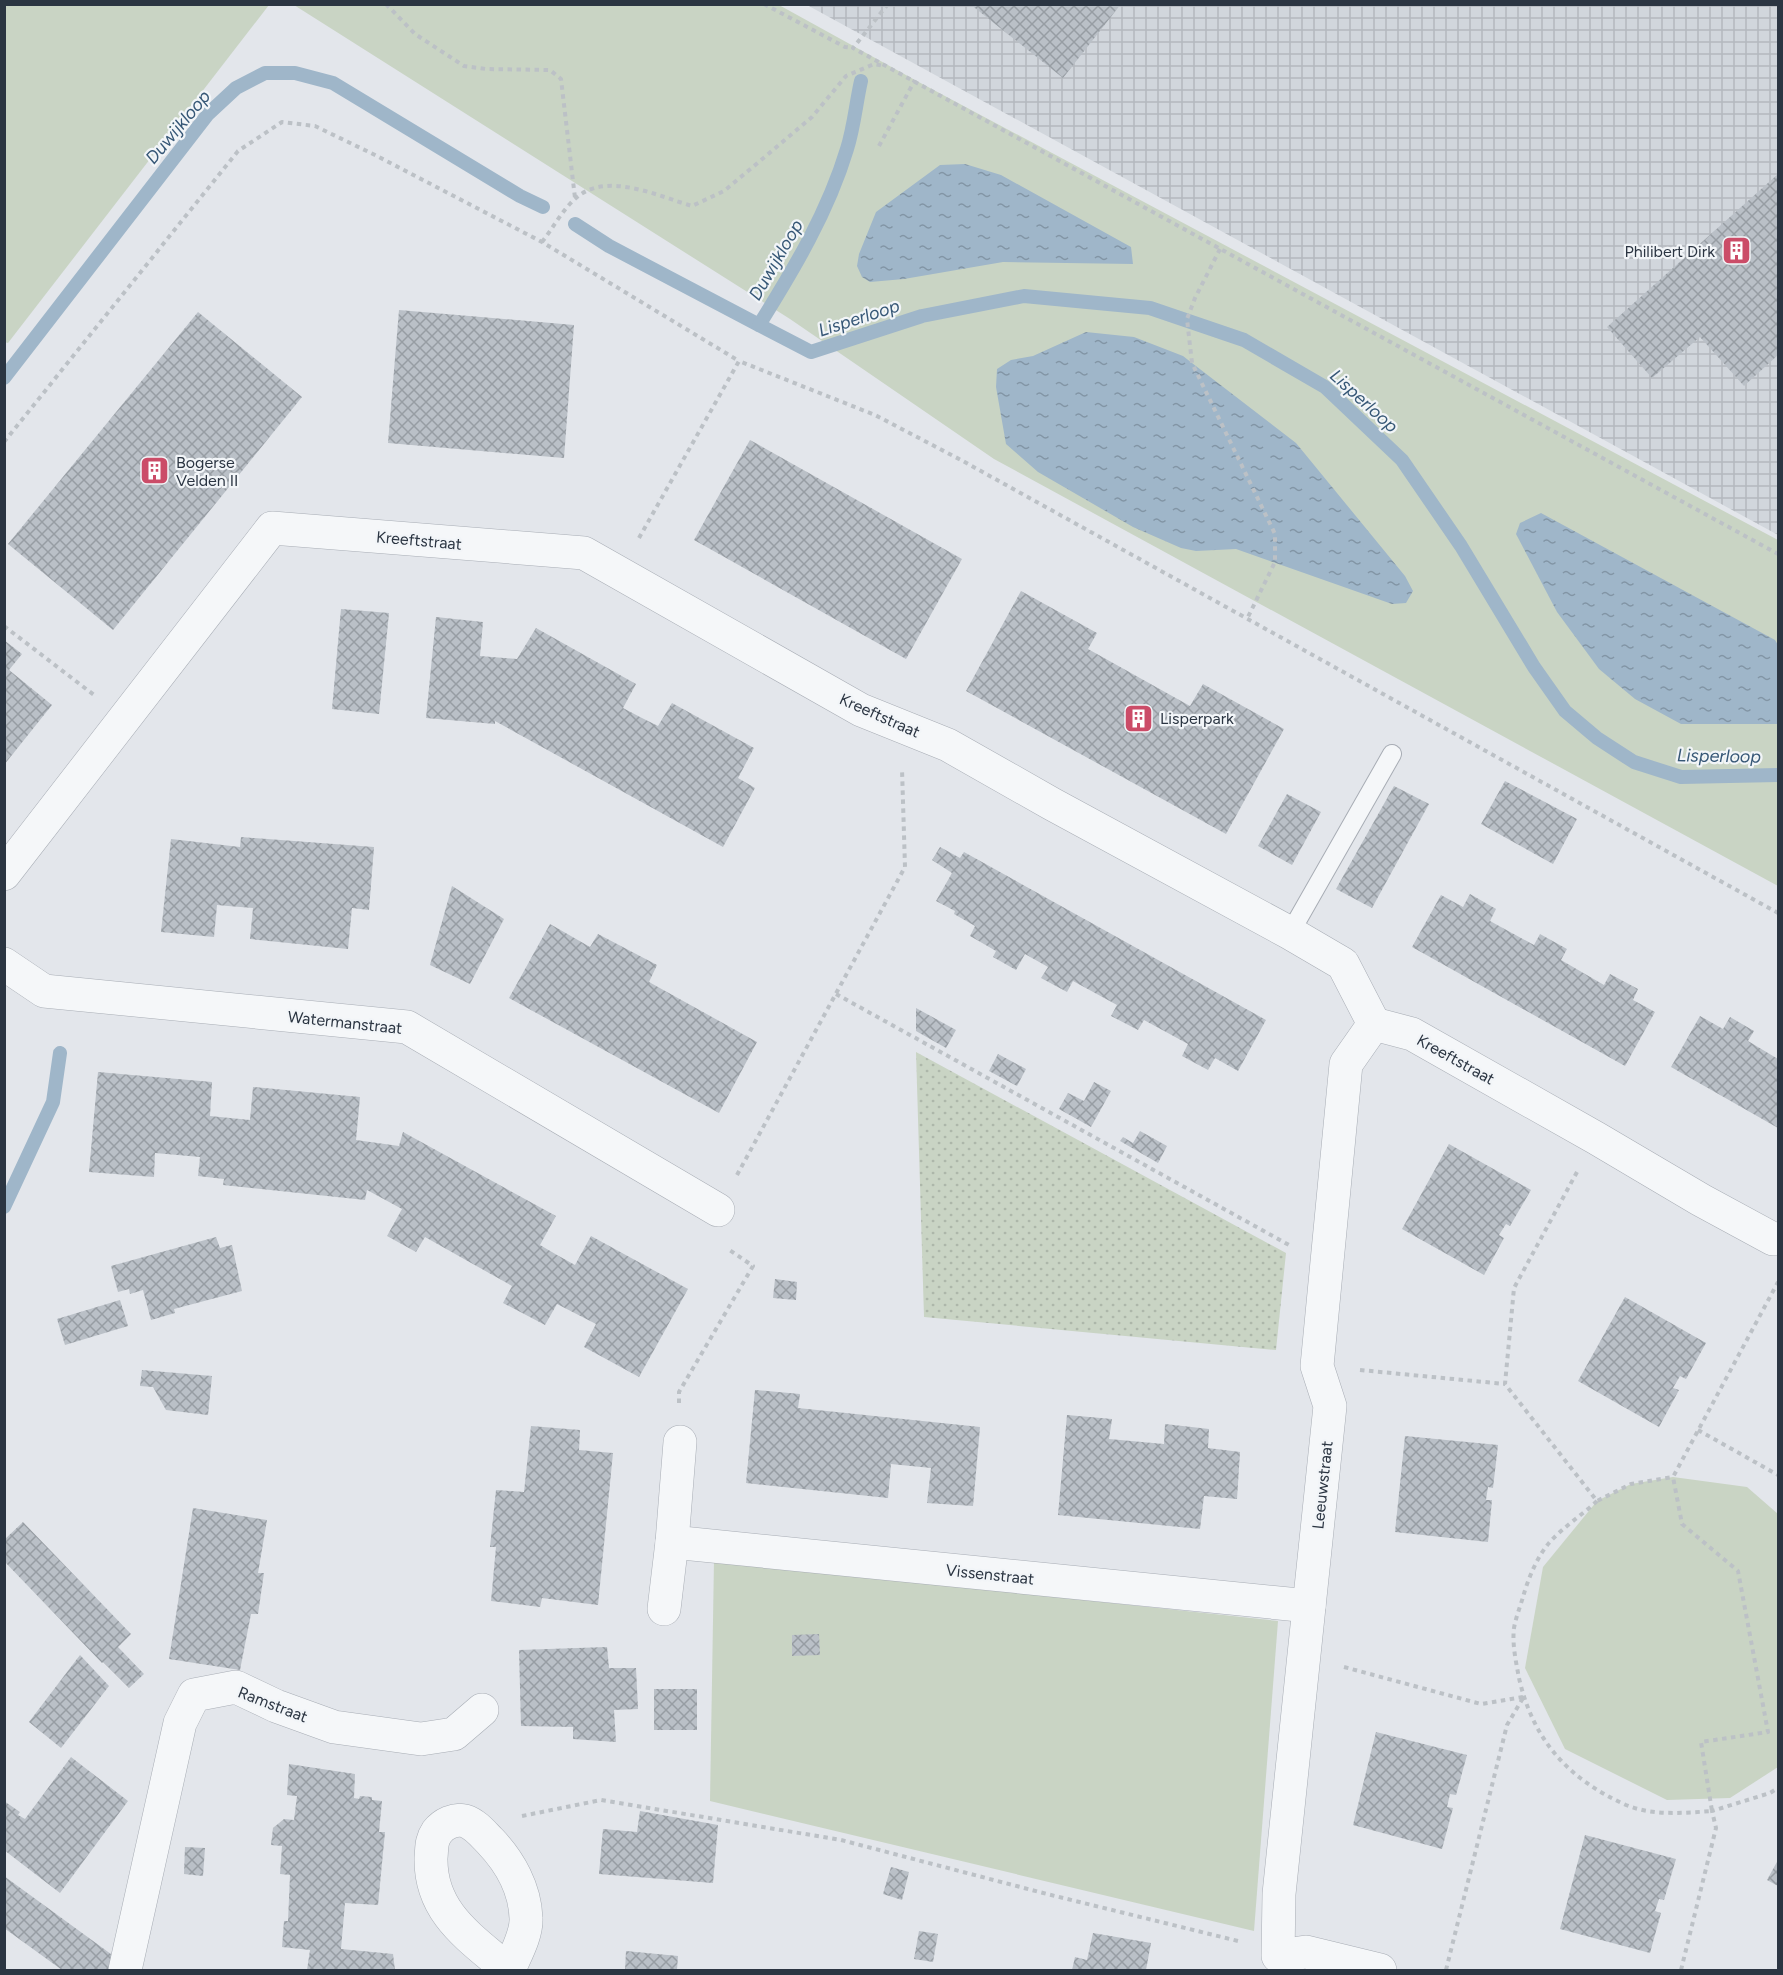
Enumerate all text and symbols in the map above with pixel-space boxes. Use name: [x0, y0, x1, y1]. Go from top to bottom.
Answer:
water label: Duwijkloop: [141, 85, 215, 168]
water label: Duwijkloop: [744, 215, 808, 304]
building icon: Philibert Dirk: [1720, 235, 1752, 267]
place label: Philibert Dirk: [1624, 242, 1715, 261]
water label: Lisperloop: [816, 294, 903, 341]
water label: Lisperloop: [1325, 365, 1403, 438]
place label: Bogerse Velden II: [176, 453, 238, 490]
building icon: Bogerse Velden II: [139, 455, 171, 487]
street label: Kreeftstraat: [375, 527, 463, 554]
street label: Kreeftstraat: [837, 689, 923, 742]
building icon: Lisperpark: [1123, 702, 1155, 734]
place label: Lisperpark: [1160, 709, 1234, 728]
water label: Lisperloop: [1677, 744, 1762, 768]
street label: Watermanstraat: [287, 1007, 403, 1038]
street label: Kreeftstraat: [1414, 1030, 1498, 1089]
street label: Leeuwstraat: [1308, 1440, 1337, 1530]
street label: Vissenstraat: [945, 1560, 1035, 1589]
street label: Ramstraat: [235, 1683, 310, 1726]

